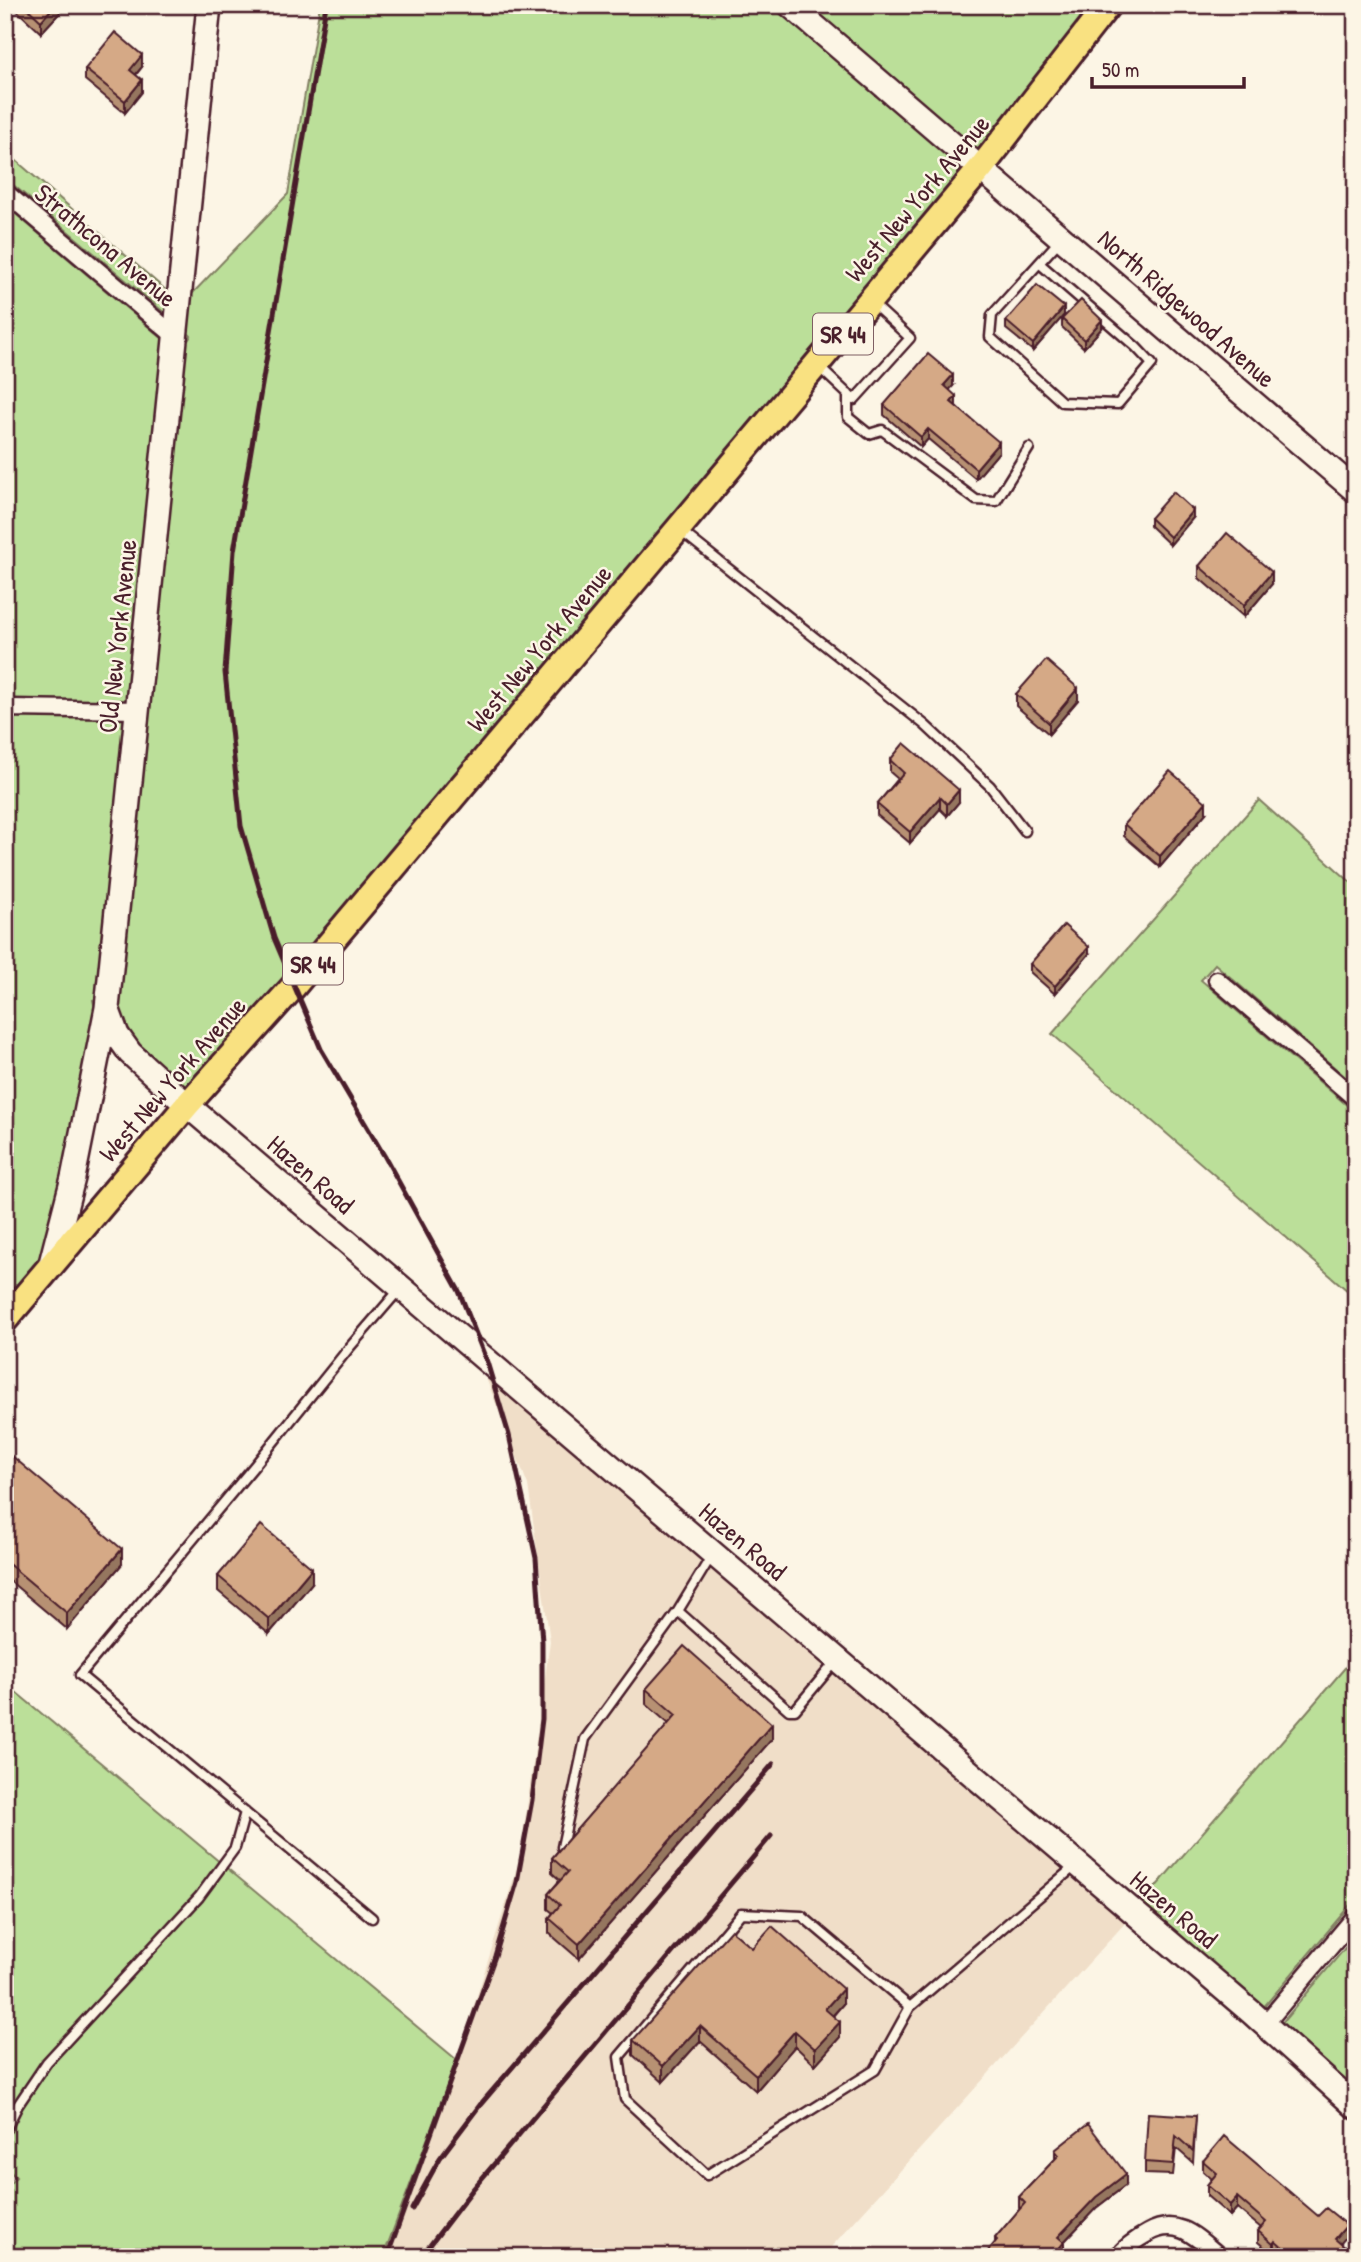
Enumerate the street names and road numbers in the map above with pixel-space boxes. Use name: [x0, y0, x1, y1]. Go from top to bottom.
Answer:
street label: West New York Avenue: [837, 107, 997, 289]
street label: Strathcona Avenue: [28, 175, 184, 315]
street label: North Ridgewood Avenue: [1091, 221, 1283, 395]
road number: SR 44: [813, 314, 873, 354]
street label: Old New York Avenue: [89, 538, 145, 734]
street label: West New York Avenue: [459, 557, 619, 739]
road number: SR 44: [283, 944, 343, 984]
street label: West New York Avenue: [91, 989, 253, 1169]
street label: Hazen Road: [260, 1127, 362, 1221]
street label: Hazen Road: [692, 1494, 794, 1588]
street label: Hazen Road: [1123, 1862, 1225, 1956]

